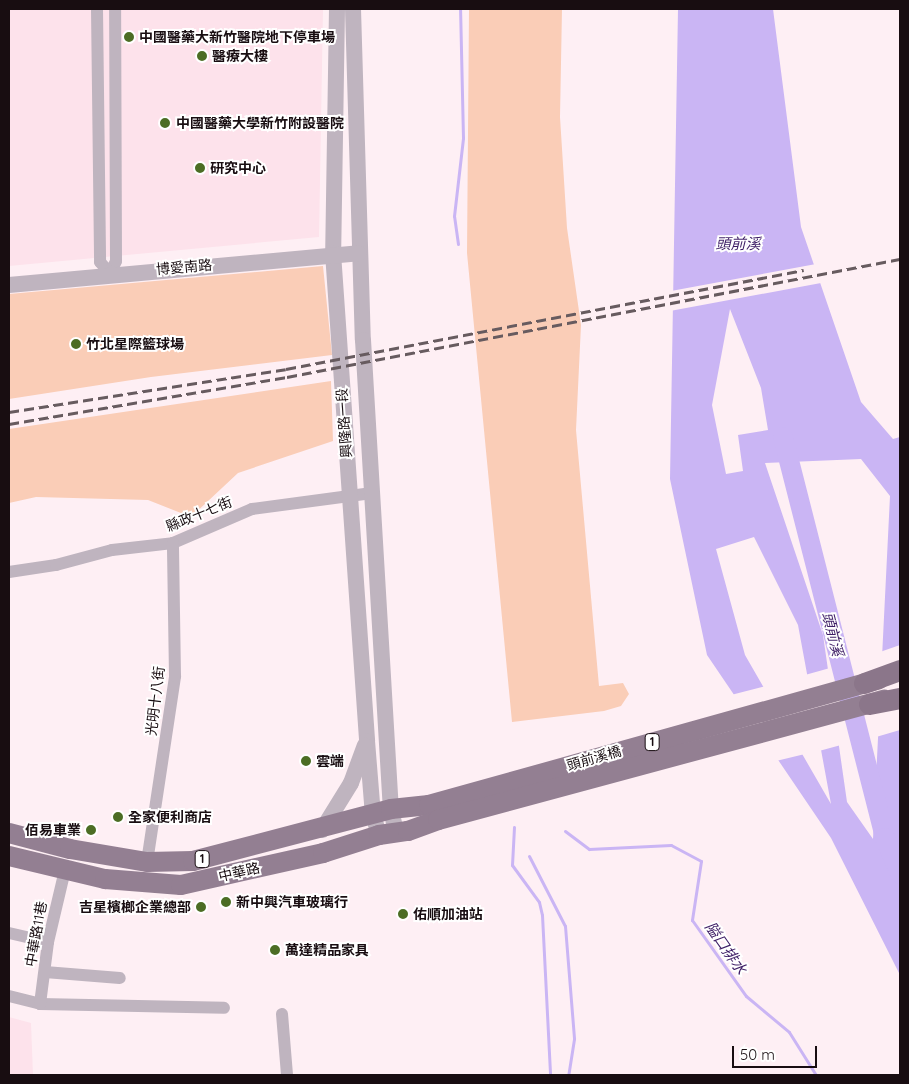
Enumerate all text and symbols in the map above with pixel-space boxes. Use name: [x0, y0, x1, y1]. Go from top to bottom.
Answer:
place label: 中國醫藥大新竹醫院地下停車場: [139, 29, 335, 45]
marker: 中國醫藥大新竹醫院地下停車場: [123, 31, 135, 43]
place label: 醫療大樓: [212, 48, 268, 64]
marker: 醫療大樓: [196, 50, 208, 62]
place label: 中國醫藥大學新竹附設醫院: [176, 115, 344, 131]
marker: 中國醫藥大學新竹附設醫院: [158, 116, 172, 130]
place label: 研究中心: [210, 160, 266, 176]
marker: 研究中心: [194, 162, 206, 174]
water label: 頭前溪: [716, 235, 760, 253]
street label: 博愛南路: [155, 256, 213, 278]
place label: 竹北星際籃球場: [86, 336, 184, 352]
marker: 竹北星際籃球場: [70, 338, 82, 350]
street label: 興隆路一段: [333, 387, 355, 459]
street label: 縣政十七街: [163, 493, 235, 535]
water label: 頭前溪: [819, 610, 847, 658]
street label: 光明十八街: [142, 665, 168, 737]
road number: 1: [644, 732, 660, 752]
street label: 頭前溪橋: [565, 742, 623, 774]
place label: 雲端: [316, 753, 344, 769]
marker: 雲端: [300, 755, 312, 767]
place label: 全家便利商店: [128, 809, 212, 825]
marker: 全家便利商店: [112, 811, 124, 823]
place label: 佰易車業: [25, 822, 81, 838]
marker: 佰易車業: [85, 824, 97, 836]
road number: 1: [194, 850, 210, 869]
street label: 中華路: [217, 859, 261, 885]
place label: 新中興汽車玻璃行: [236, 894, 348, 910]
marker: 新中興汽車玻璃行: [220, 896, 232, 908]
place label: 吉星檳榔企業總部: [79, 899, 191, 915]
street label: 中華路11巷: [22, 900, 50, 968]
marker: 吉星檳榔企業總部: [195, 901, 207, 913]
place label: 佑順加油站: [413, 906, 483, 922]
marker: 佑順加油站: [397, 908, 409, 920]
water label: 隘口排水: [701, 918, 751, 978]
place label: 萬達精品家具: [285, 942, 369, 958]
marker: 萬達精品家具: [269, 944, 281, 956]
scale bar: [734, 1036, 819, 1068]
text: 50 m: [740, 1045, 775, 1064]

